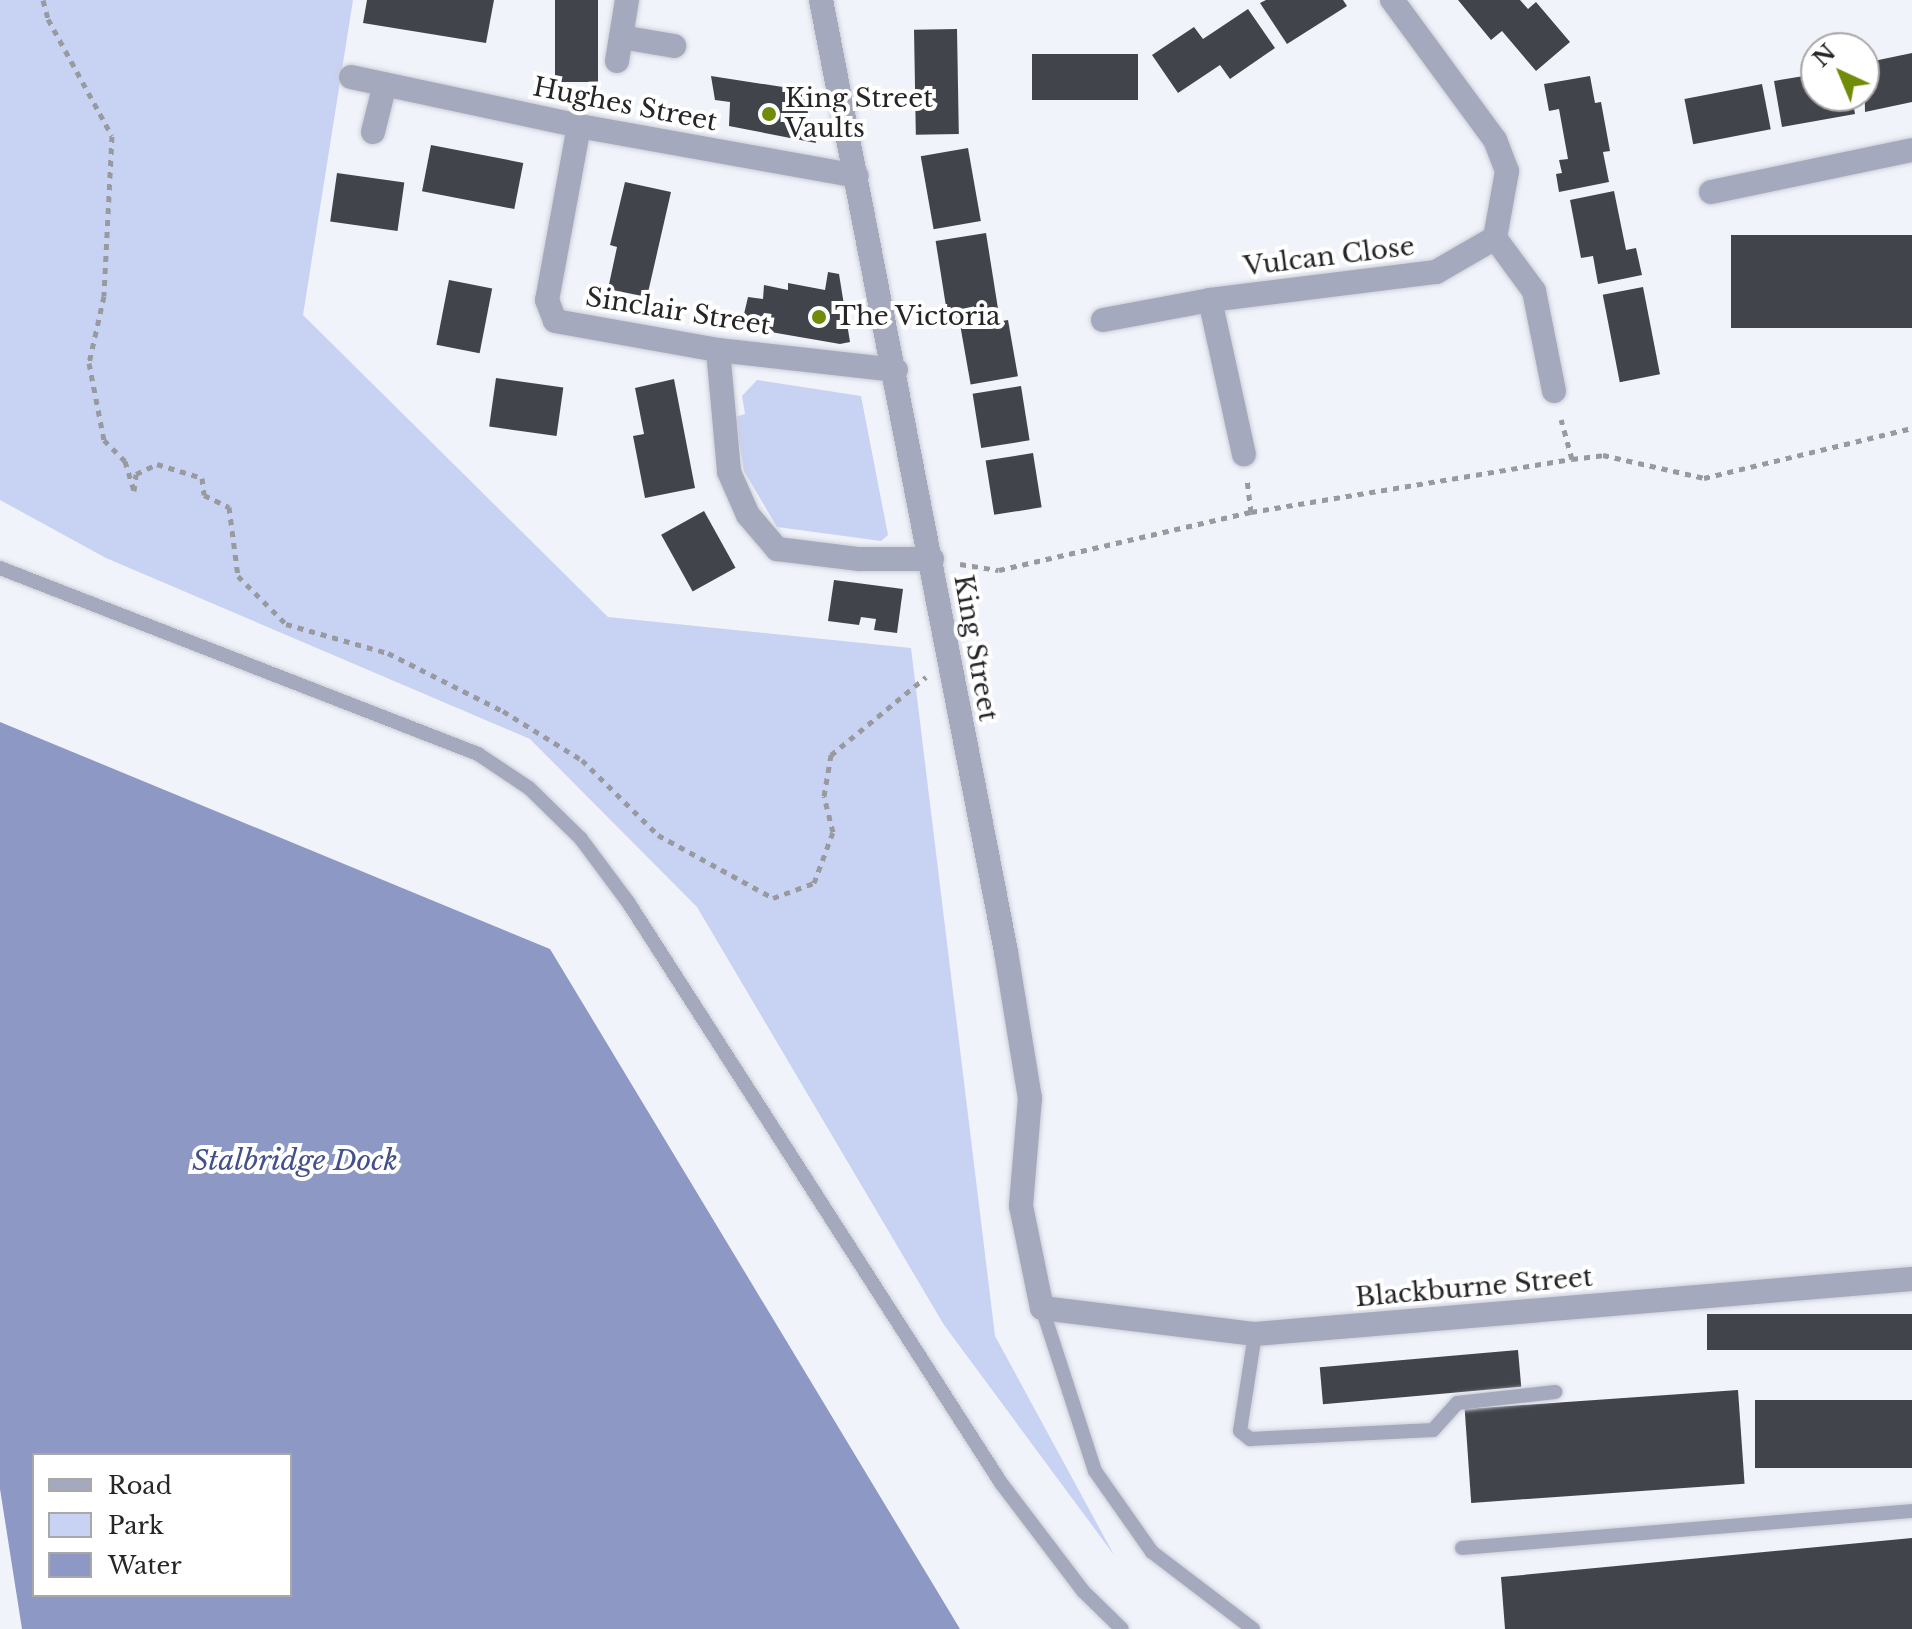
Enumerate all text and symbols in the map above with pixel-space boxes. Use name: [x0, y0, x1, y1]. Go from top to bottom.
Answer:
north arrow: [1800, 32, 1880, 112]
text: N: [1808, 39, 1841, 73]
street label: Hughes Street: [530, 72, 720, 138]
place label: King Street Vaults: [785, 83, 933, 144]
marker: King Street Vaults: [760, 105, 778, 123]
street label: Vulcan Close: [1242, 231, 1416, 283]
street label: Sinclair Street: [583, 282, 773, 342]
place label: The Victoria: [835, 301, 1002, 333]
marker: The Victoria: [810, 308, 828, 326]
street label: King Street: [947, 572, 1003, 724]
water label: Stalbridge Dock: [192, 1144, 398, 1178]
street label: Blackburne Street: [1354, 1262, 1594, 1314]
legend: [32, 1453, 292, 1597]
text: Road: [108, 1471, 172, 1500]
text: Park: [108, 1511, 164, 1540]
text: Water: [108, 1551, 182, 1580]

